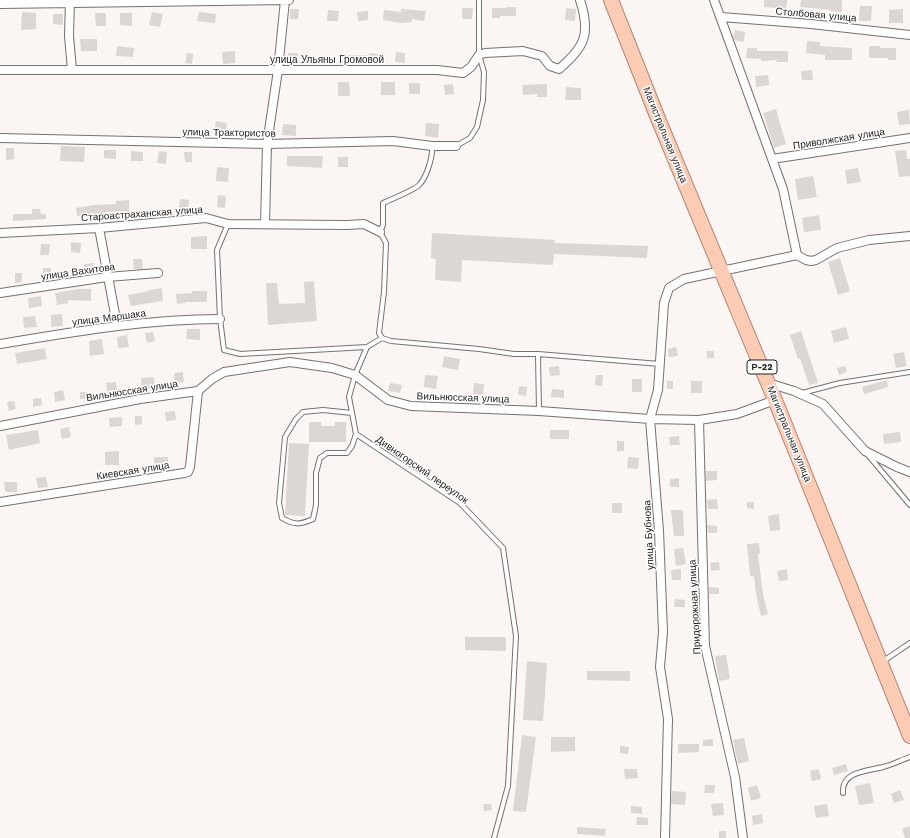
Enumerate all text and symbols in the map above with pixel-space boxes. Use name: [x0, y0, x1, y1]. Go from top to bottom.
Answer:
street label: Столбовая улица: [775, 5, 857, 25]
street label: улица Ульяны Громовой: [270, 54, 384, 66]
street label: Магистральная улица: [640, 85, 690, 185]
street label: улица Трактористов: [182, 126, 276, 140]
street label: Приволжская улица: [792, 126, 886, 152]
street label: Староастраханская улица: [81, 204, 203, 224]
street label: улица Вахитова: [40, 261, 116, 283]
street label: улица Маршака: [71, 308, 147, 328]
road number: Р-22: [747, 360, 777, 374]
street label: Вильнюсская улица: [85, 378, 179, 404]
street label: Магистральная улица: [764, 384, 814, 484]
street label: Вильнюсская улица: [416, 390, 510, 406]
street label: Дивногорский переулок: [374, 434, 470, 506]
street label: Киевская улица: [96, 459, 170, 483]
street label: улица Бубнова: [641, 500, 657, 570]
street label: Придорожная улица: [687, 559, 703, 655]

